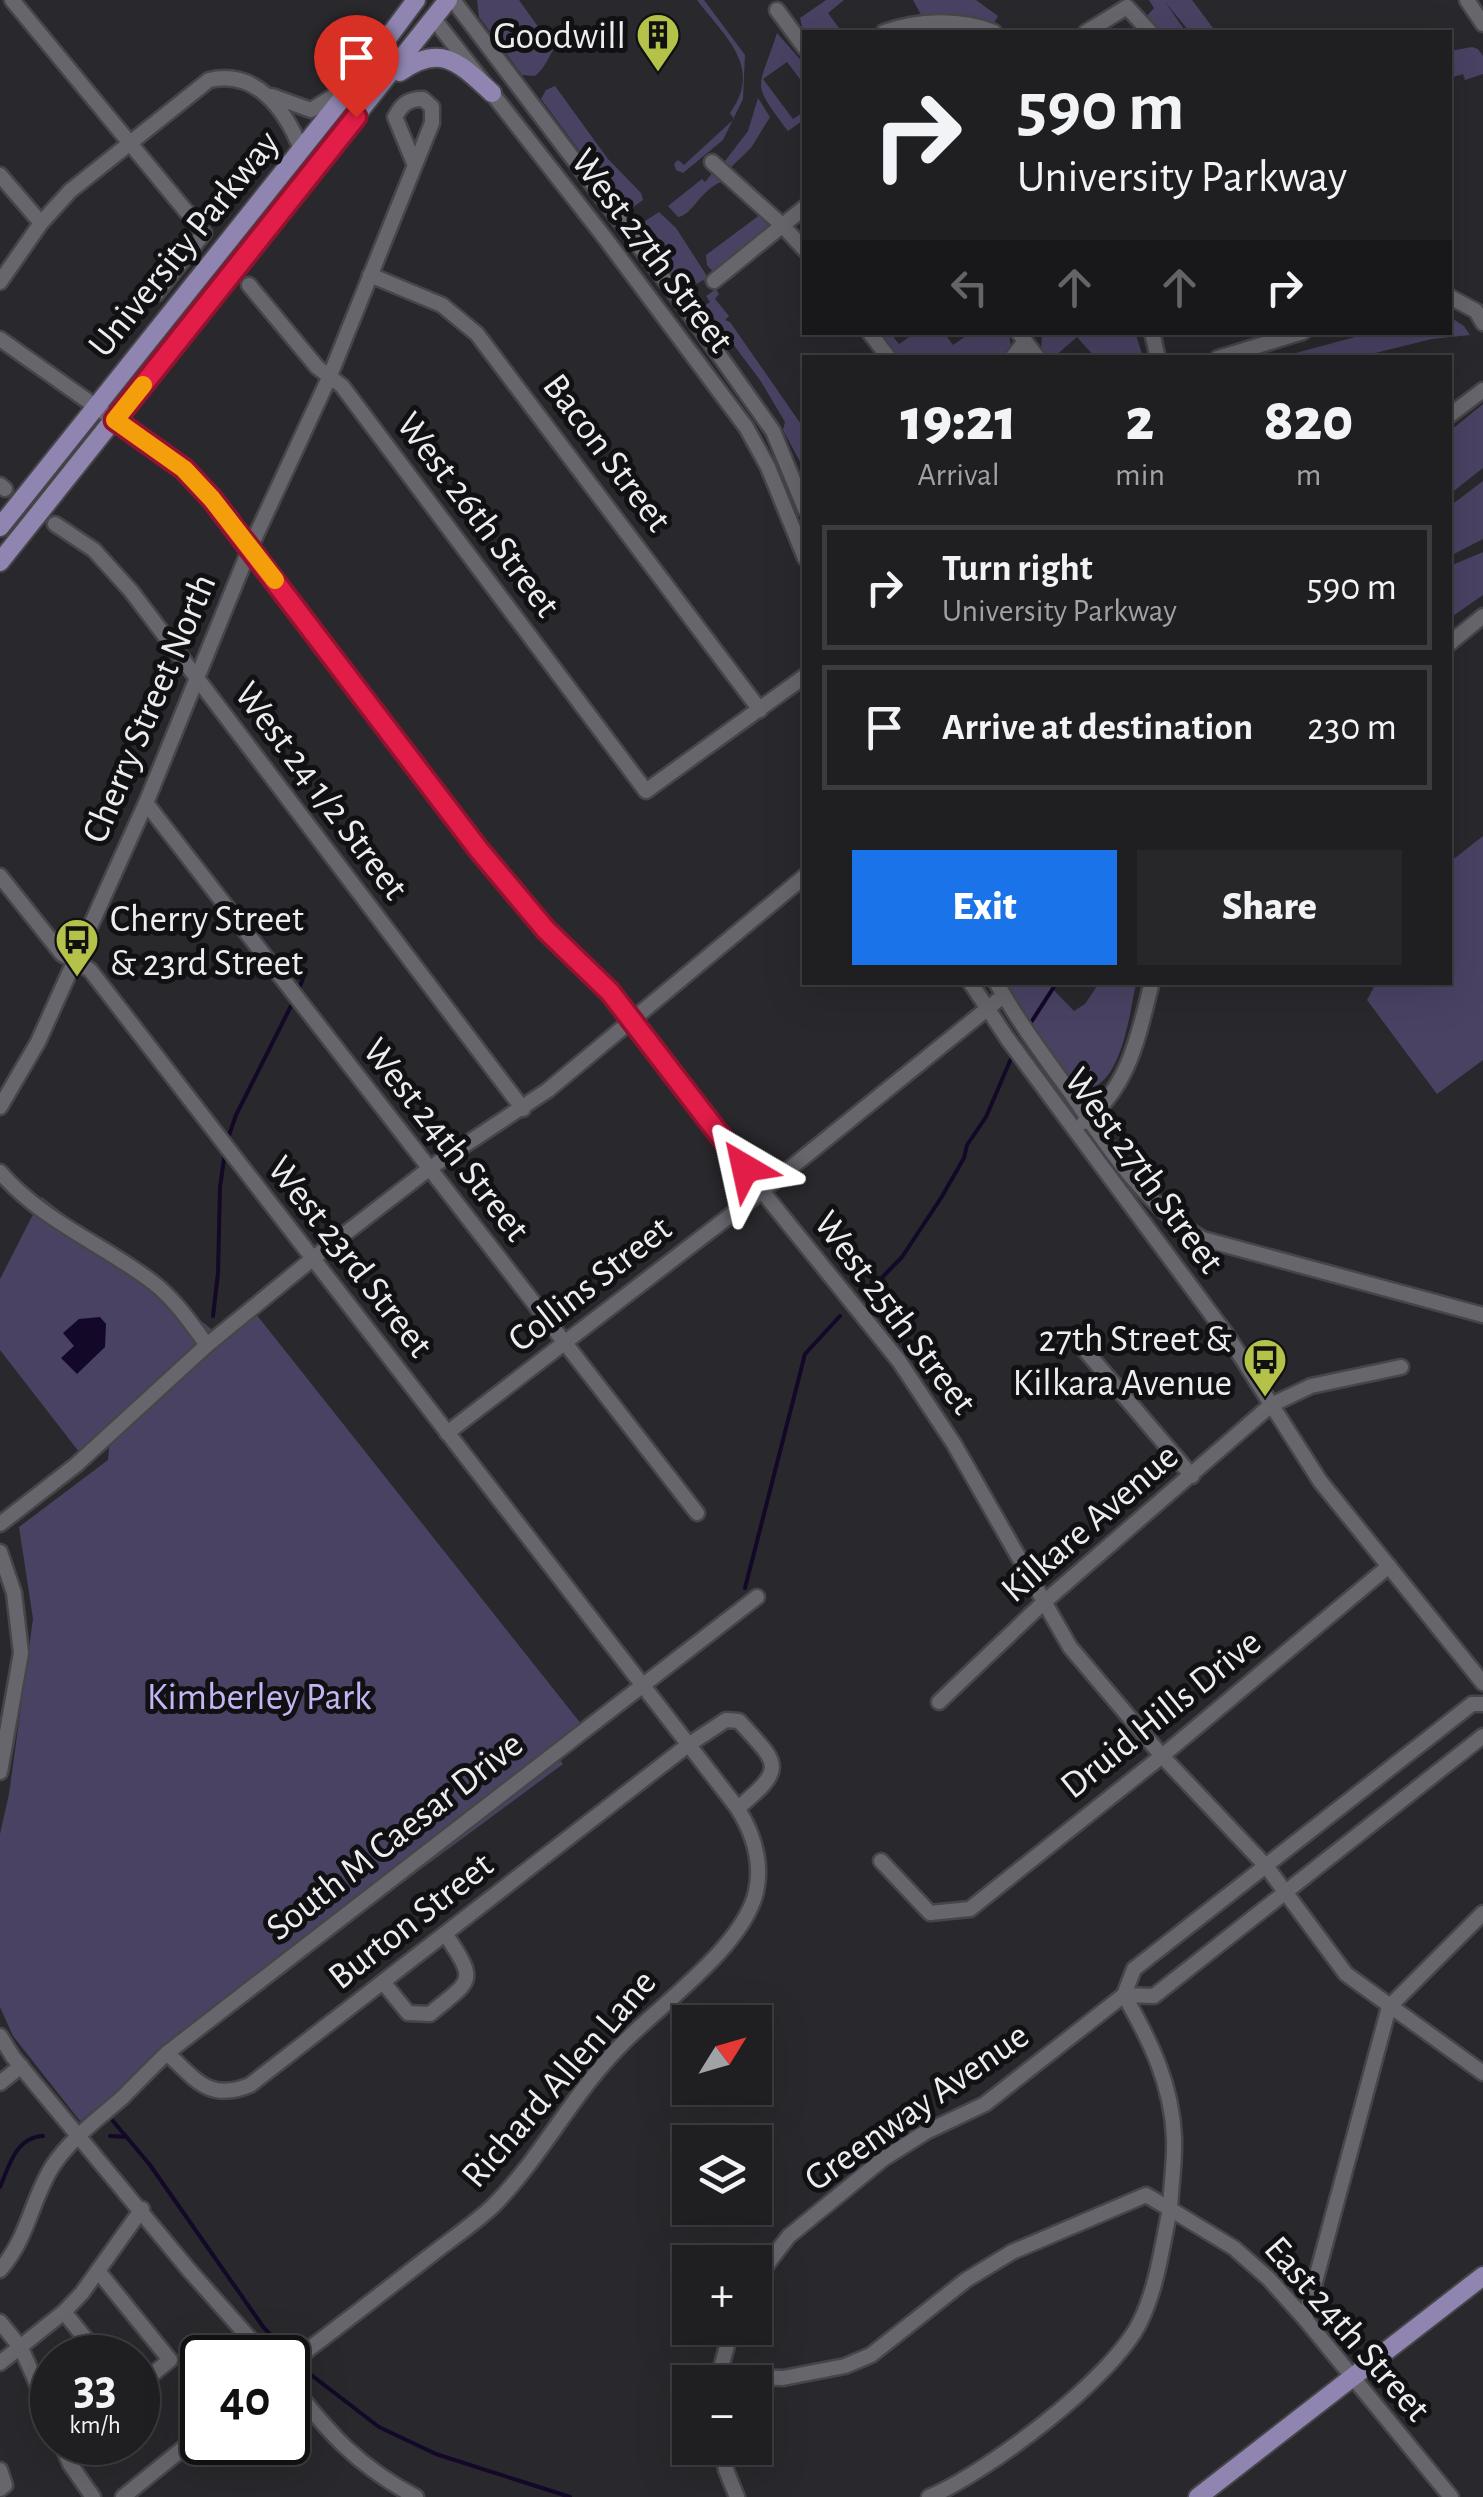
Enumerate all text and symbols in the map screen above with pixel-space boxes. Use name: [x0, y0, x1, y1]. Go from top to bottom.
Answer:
building icon: Goodwill: [635, 12, 681, 73]
pin: [314, 15, 399, 118]
place label: Goodwill: [493, 18, 626, 56]
icon: arrive: [329, 30, 384, 85]
icon: right: [852, 70, 982, 200]
text: 590 m: [1017, 73, 1185, 143]
street label: University Parkway: [82, 124, 287, 365]
street label: West 27th Street: [563, 143, 740, 360]
text: University Parkway: [1017, 155, 1347, 200]
icon: left: [942, 260, 997, 315]
icon: ahead: [1047, 260, 1102, 315]
icon: ahead: [1152, 260, 1207, 315]
icon: right: [1257, 260, 1312, 315]
street label: Bacon Street: [535, 367, 678, 539]
text: 19:21: [901, 391, 1016, 451]
text: 2: [1126, 391, 1154, 451]
text: 820: [1263, 391, 1353, 451]
street label: West 26th Street: [389, 406, 566, 624]
text: Arrival: [917, 459, 1000, 491]
text: min: [1115, 459, 1165, 491]
text: m: [1296, 459, 1321, 491]
text: Turn right: [942, 550, 1092, 588]
icon: right: [857, 560, 912, 615]
street label: Cherry Street North: [76, 569, 224, 849]
text: 590 m: [1307, 569, 1397, 607]
text: University Parkway: [942, 595, 1177, 627]
street label: West 24 1/2 Street: [227, 676, 414, 907]
icon: arrive: [857, 700, 912, 755]
text: Arrive at destination: [942, 709, 1253, 747]
text: 230 m: [1307, 709, 1397, 747]
button: Exit: [852, 850, 1117, 965]
button: Share: [1137, 850, 1402, 965]
place label: Cherry Street & 23rd Street: [110, 901, 304, 983]
bus stop icon: Cherry Street & 23rd Street: [54, 917, 100, 978]
street label: West 24th Street: [355, 1032, 536, 1249]
street label: West 27th Street: [1057, 1062, 1230, 1281]
position arrow: [693, 1116, 797, 1220]
street label: West 23rd Street: [260, 1150, 439, 1365]
street label: West 25th Street: [806, 1205, 983, 1422]
street label: Collins Street: [502, 1210, 679, 1360]
place label: 27th Street & Kilkara Avenue: [1012, 1321, 1232, 1403]
bus stop icon: 27th Street & Kilkara Avenue: [1242, 1337, 1288, 1398]
street label: Kilkare Avenue: [995, 1437, 1186, 1610]
street label: Druid Hills Drive: [1054, 1623, 1268, 1806]
park label: Kimberley Park: [147, 1679, 372, 1717]
street label: South M Caesar Drive: [260, 1725, 530, 1948]
street label: Burton Street: [322, 1846, 501, 1997]
street label: Richard Allen Lane: [455, 1963, 664, 2195]
north arrow: [672, 2005, 772, 2105]
map controls: [672, 2005, 772, 2465]
street label: Greenway Avenue: [798, 2016, 1036, 2199]
button: layers: [672, 2125, 772, 2225]
street label: East 24th Street: [1256, 2230, 1437, 2429]
button: +: [672, 2245, 772, 2345]
speed limit sign: 40: [180, 2335, 310, 2465]
text: 33: [73, 2363, 117, 2413]
button: −: [672, 2365, 772, 2465]
text: km/h: [69, 2413, 121, 2438]

